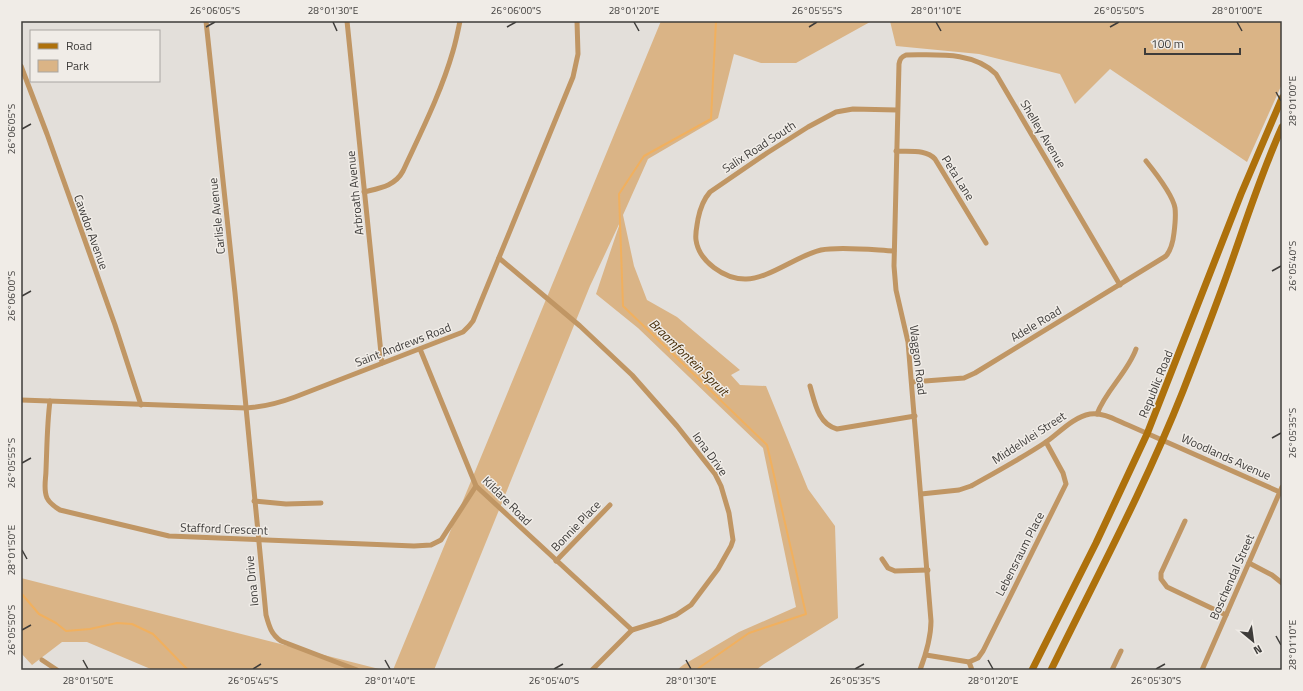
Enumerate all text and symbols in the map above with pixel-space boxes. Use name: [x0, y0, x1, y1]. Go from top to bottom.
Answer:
text: 26°06'05"S: [190, 3, 240, 18]
text: 28°01'30"E: [308, 3, 359, 18]
text: 26°06'00"S: [491, 3, 541, 18]
text: 28°01'20"E: [609, 3, 660, 18]
text: 26°05'55"S: [792, 3, 842, 18]
text: 28°01'10"E: [911, 3, 962, 18]
text: 26°05'50"S: [1094, 3, 1144, 18]
text: 28°01'00"E: [1212, 3, 1263, 18]
legend: [30, 30, 160, 82]
scale bar: [1145, 30, 1240, 56]
text: 100 m: [1151, 34, 1184, 53]
text: Road: [66, 36, 92, 55]
text: Park: [66, 56, 89, 75]
text: 28°01'00"E: [1285, 75, 1300, 126]
street label: Shelley Avenue: [1016, 96, 1071, 171]
text: 26°06'05"S: [4, 104, 19, 154]
street label: Salix Road South: [718, 116, 799, 178]
street label: Arbroath Avenue: [341, 150, 368, 236]
street label: Peta Lane: [937, 151, 980, 204]
street label: Carlisle Avenue: [203, 177, 230, 255]
street label: Cawdor Avenue: [69, 192, 114, 272]
text: 26°05'40"S: [1285, 241, 1300, 291]
text: 26°06'00"S: [4, 271, 19, 321]
street label: Adele Road: [1006, 301, 1065, 346]
water label: Braamfontein Spruit: [645, 314, 735, 402]
street label: Saint Andrews Road: [352, 317, 454, 372]
street label: Waggon Road: [905, 324, 932, 396]
street label: Republic Road: [1133, 347, 1178, 421]
street label: Middelvlei Street: [988, 406, 1070, 469]
text: 26°05'35"S: [1285, 408, 1300, 458]
street label: Iona Drive: [688, 428, 733, 480]
street label: Woodlands Avenue: [1178, 428, 1274, 485]
text: 26°05'55"S: [4, 438, 19, 488]
street label: Kildare Road: [478, 472, 536, 530]
street label: Bonnie Place: [546, 496, 605, 556]
street label: Lebensraum Place: [990, 508, 1049, 599]
street label: Stafford Crescent: [180, 517, 269, 540]
text: 28°01'50"E: [4, 524, 19, 575]
street label: Boschendal Street: [1204, 530, 1259, 623]
street label: Iona Drive: [239, 555, 264, 607]
text: 26°05'50"S: [4, 605, 19, 655]
text: 28°01'10"E: [1285, 619, 1300, 670]
north arrow: [1233, 621, 1273, 661]
text: N: [1251, 641, 1265, 659]
text: 28°01'50"E: [63, 673, 114, 688]
text: 26°05'45"S: [228, 673, 278, 688]
text: 28°01'40"E: [365, 673, 416, 688]
text: 26°05'40"S: [529, 673, 579, 688]
text: 28°01'30"E: [666, 673, 717, 688]
text: 26°05'35"S: [830, 673, 880, 688]
text: 28°01'20"E: [968, 673, 1019, 688]
text: 26°05'30"S: [1131, 673, 1181, 688]

